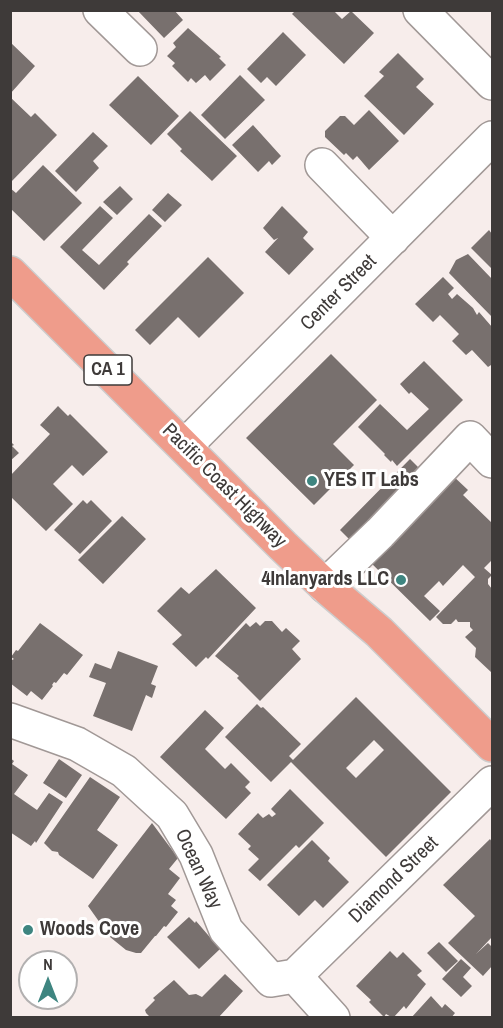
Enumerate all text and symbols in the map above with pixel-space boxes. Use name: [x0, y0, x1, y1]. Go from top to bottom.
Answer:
street label: Center Street: [296, 250, 382, 336]
road number: CA 1: [84, 355, 132, 385]
street label: Pacific Coast Highway: [157, 419, 291, 553]
place label: YES IT Labs: [324, 469, 419, 493]
marker: YES IT Labs: [305, 474, 319, 488]
place label: 4Inlanyards LLC: [261, 568, 389, 592]
marker: 4Inlanyards LLC: [394, 573, 408, 587]
street label: Ocean Way: [169, 825, 227, 913]
street label: Diamond Street: [344, 831, 444, 929]
place label: Woods Cove: [40, 918, 139, 942]
marker: Woods Cove: [21, 923, 35, 937]
north arrow: [18, 950, 78, 1010]
text: N: [43, 953, 53, 975]

